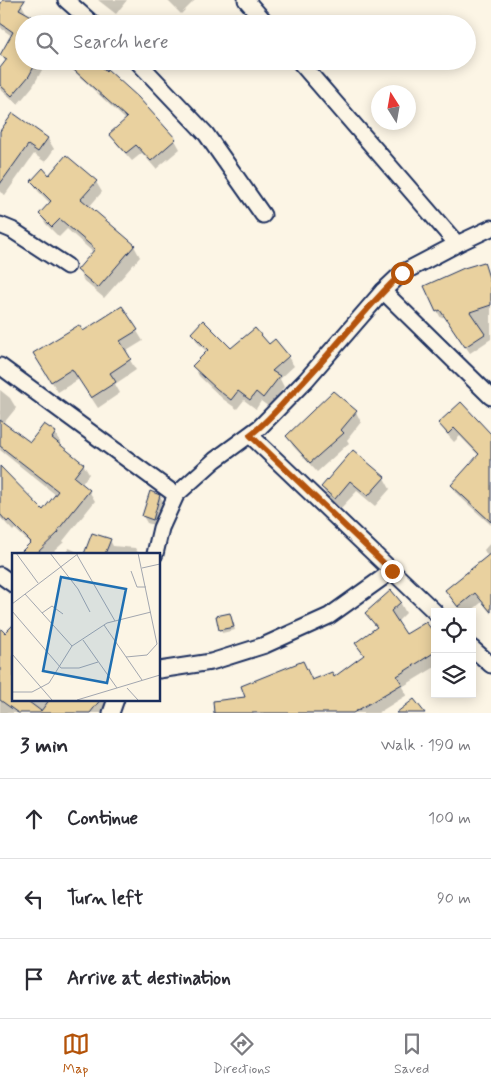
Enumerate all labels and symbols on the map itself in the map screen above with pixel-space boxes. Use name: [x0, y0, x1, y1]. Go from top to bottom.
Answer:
north arrow: [371, 85, 416, 130]
route start: [391, 262, 414, 285]
inset map: [12, 553, 160, 700]
route end: [381, 560, 404, 583]

